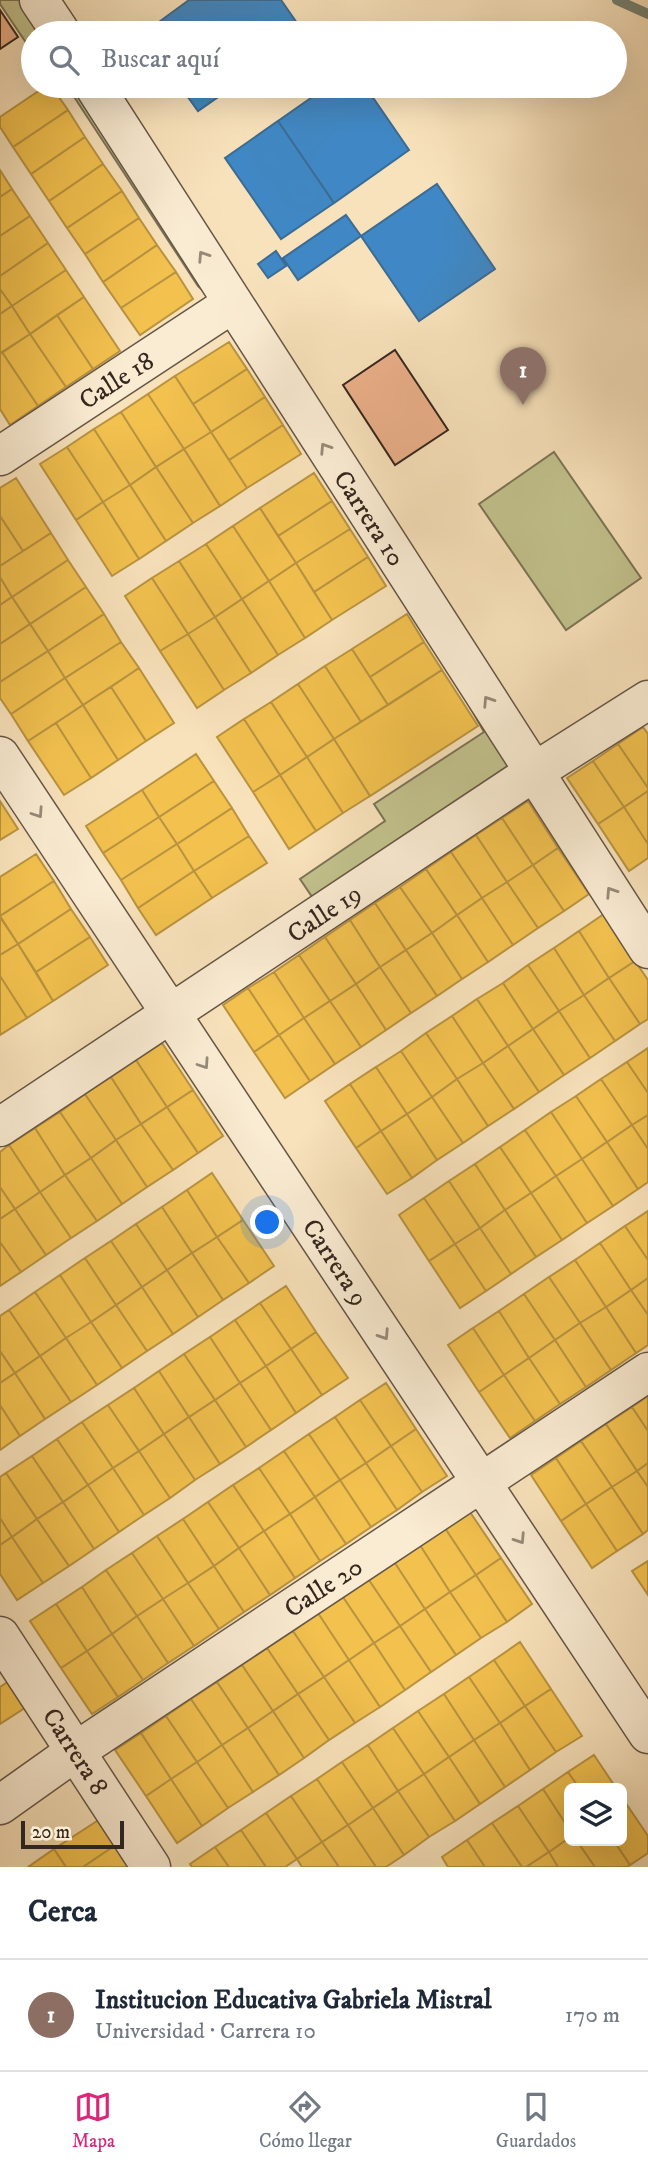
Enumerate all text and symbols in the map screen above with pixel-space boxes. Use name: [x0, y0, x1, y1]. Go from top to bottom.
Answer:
search box: [21, 21, 627, 98]
icon: search: [45, 41, 83, 79]
text: Buscar aquí: [101, 43, 219, 76]
one-way arrow: [198, 251, 211, 264]
street label: Calle 18: [73, 345, 161, 418]
pin: 1: [500, 347, 546, 405]
one-way arrow: [320, 442, 333, 455]
street label: Carrera 10: [325, 464, 412, 573]
one-way arrow: [484, 695, 497, 708]
one-way arrow: [30, 805, 42, 818]
street label: Calle 19: [281, 877, 368, 951]
one-way arrow: [607, 887, 619, 900]
one-way arrow: [196, 1056, 208, 1069]
your location: [250, 1205, 284, 1239]
street label: Carrera 9: [294, 1213, 375, 1313]
one-way arrow: [376, 1327, 389, 1340]
one-way arrow: [512, 1531, 524, 1544]
street label: Calle 20: [278, 1551, 369, 1626]
street label: Carrera 8: [34, 1702, 115, 1802]
map controls: [564, 1783, 627, 1846]
button: layers: [564, 1783, 627, 1846]
scale bar: [21, 1818, 124, 1850]
text: 20 m: [32, 1821, 70, 1844]
text: Cerca: [28, 1894, 97, 1931]
text: Institucion Educativa Gabriela Mistral: [95, 1984, 492, 2017]
text: 1: [47, 2001, 55, 2030]
text: 170 m: [565, 2001, 620, 2030]
text: Universidad · Carrera 10: [95, 2017, 316, 2046]
tab: Mapa: [72, 2088, 115, 2153]
tab: Cómo llegar: [259, 2088, 352, 2153]
tab: Guardados: [496, 2088, 576, 2153]

